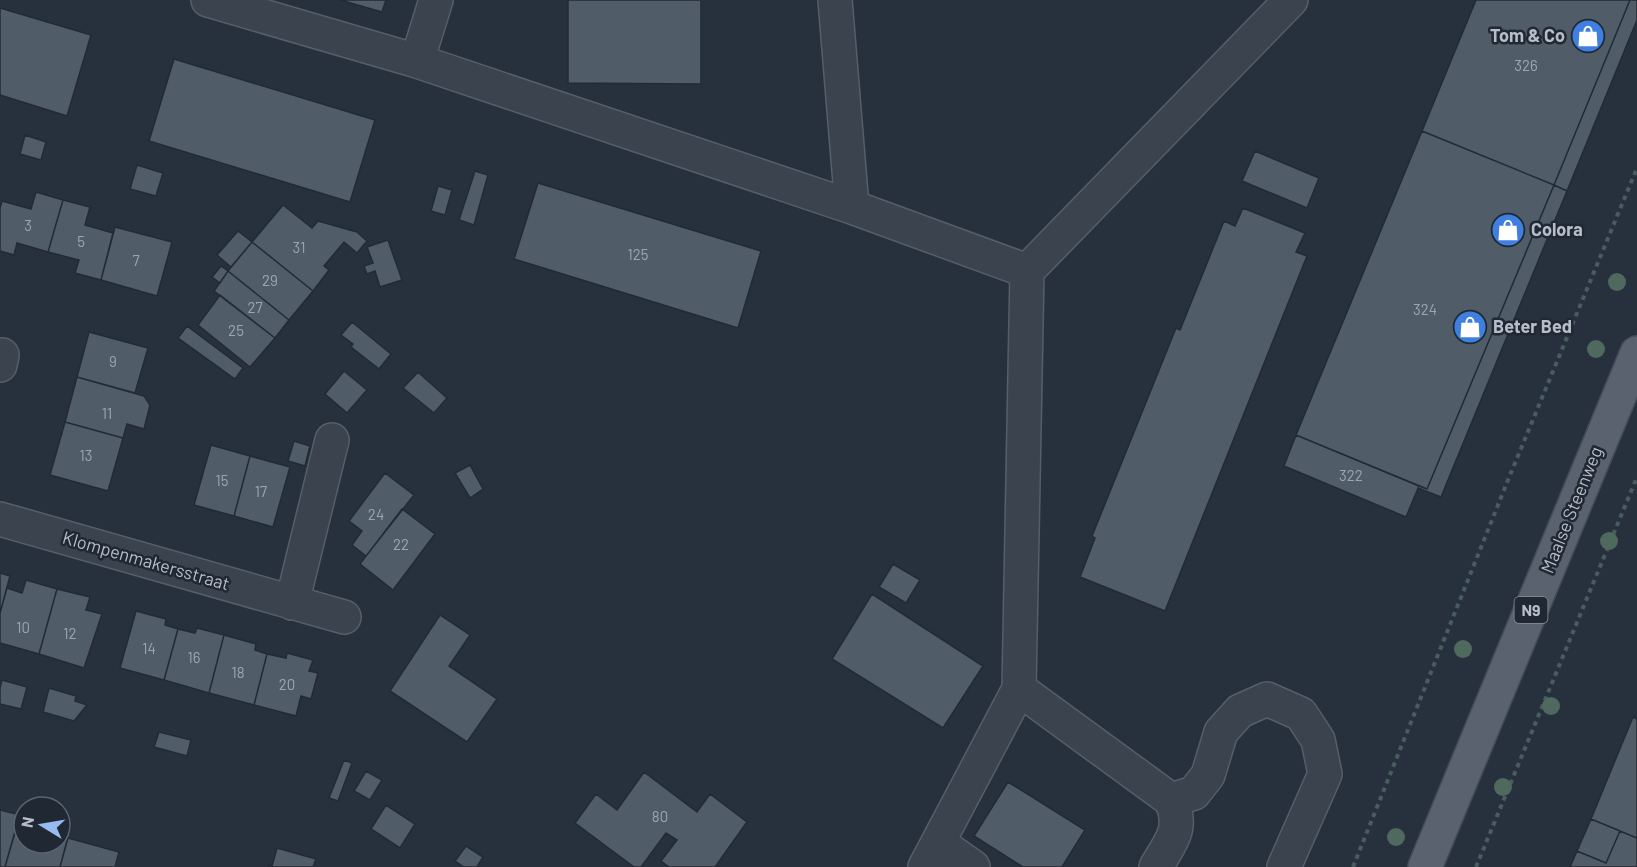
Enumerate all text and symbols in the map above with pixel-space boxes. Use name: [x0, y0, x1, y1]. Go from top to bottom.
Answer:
shop icon: Tom & Co: [1570, 18, 1606, 54]
place label: Tom & Co: [1490, 24, 1565, 46]
house number: 326: [1514, 56, 1538, 74]
shop icon: Colora: [1490, 212, 1526, 248]
house number: 3: [24, 216, 32, 234]
place label: Colora: [1531, 218, 1583, 240]
house number: 5: [77, 232, 85, 250]
house number: 31: [293, 238, 305, 256]
house number: 125: [627, 245, 649, 263]
house number: 7: [132, 251, 140, 269]
house number: 29: [262, 271, 278, 289]
house number: 27: [247, 298, 263, 316]
house number: 324: [1413, 300, 1437, 318]
shop icon: Beter Bed: [1452, 309, 1488, 345]
place label: Beter Bed: [1493, 315, 1572, 337]
house number: 25: [228, 321, 244, 339]
house number: 9: [109, 352, 117, 370]
house number: 11: [102, 404, 112, 422]
street label: Maalse Steenweg: [1536, 443, 1606, 576]
house number: 13: [80, 446, 92, 464]
house number: 322: [1339, 466, 1363, 484]
house number: 15: [216, 471, 228, 489]
house number: 17: [255, 482, 267, 500]
house number: 24: [368, 505, 384, 523]
street label: Klompenmakersstraat: [60, 526, 232, 594]
house number: 22: [393, 535, 409, 553]
road number: N9: [1514, 597, 1547, 623]
house number: 10: [16, 618, 30, 636]
house number: 12: [63, 624, 77, 642]
house number: 14: [142, 639, 156, 657]
house number: 16: [188, 648, 200, 666]
house number: 18: [231, 663, 245, 681]
house number: 20: [279, 675, 295, 693]
north arrow: [12, 795, 72, 855]
house number: 80: [652, 807, 668, 825]
text: N: [16, 815, 37, 829]

